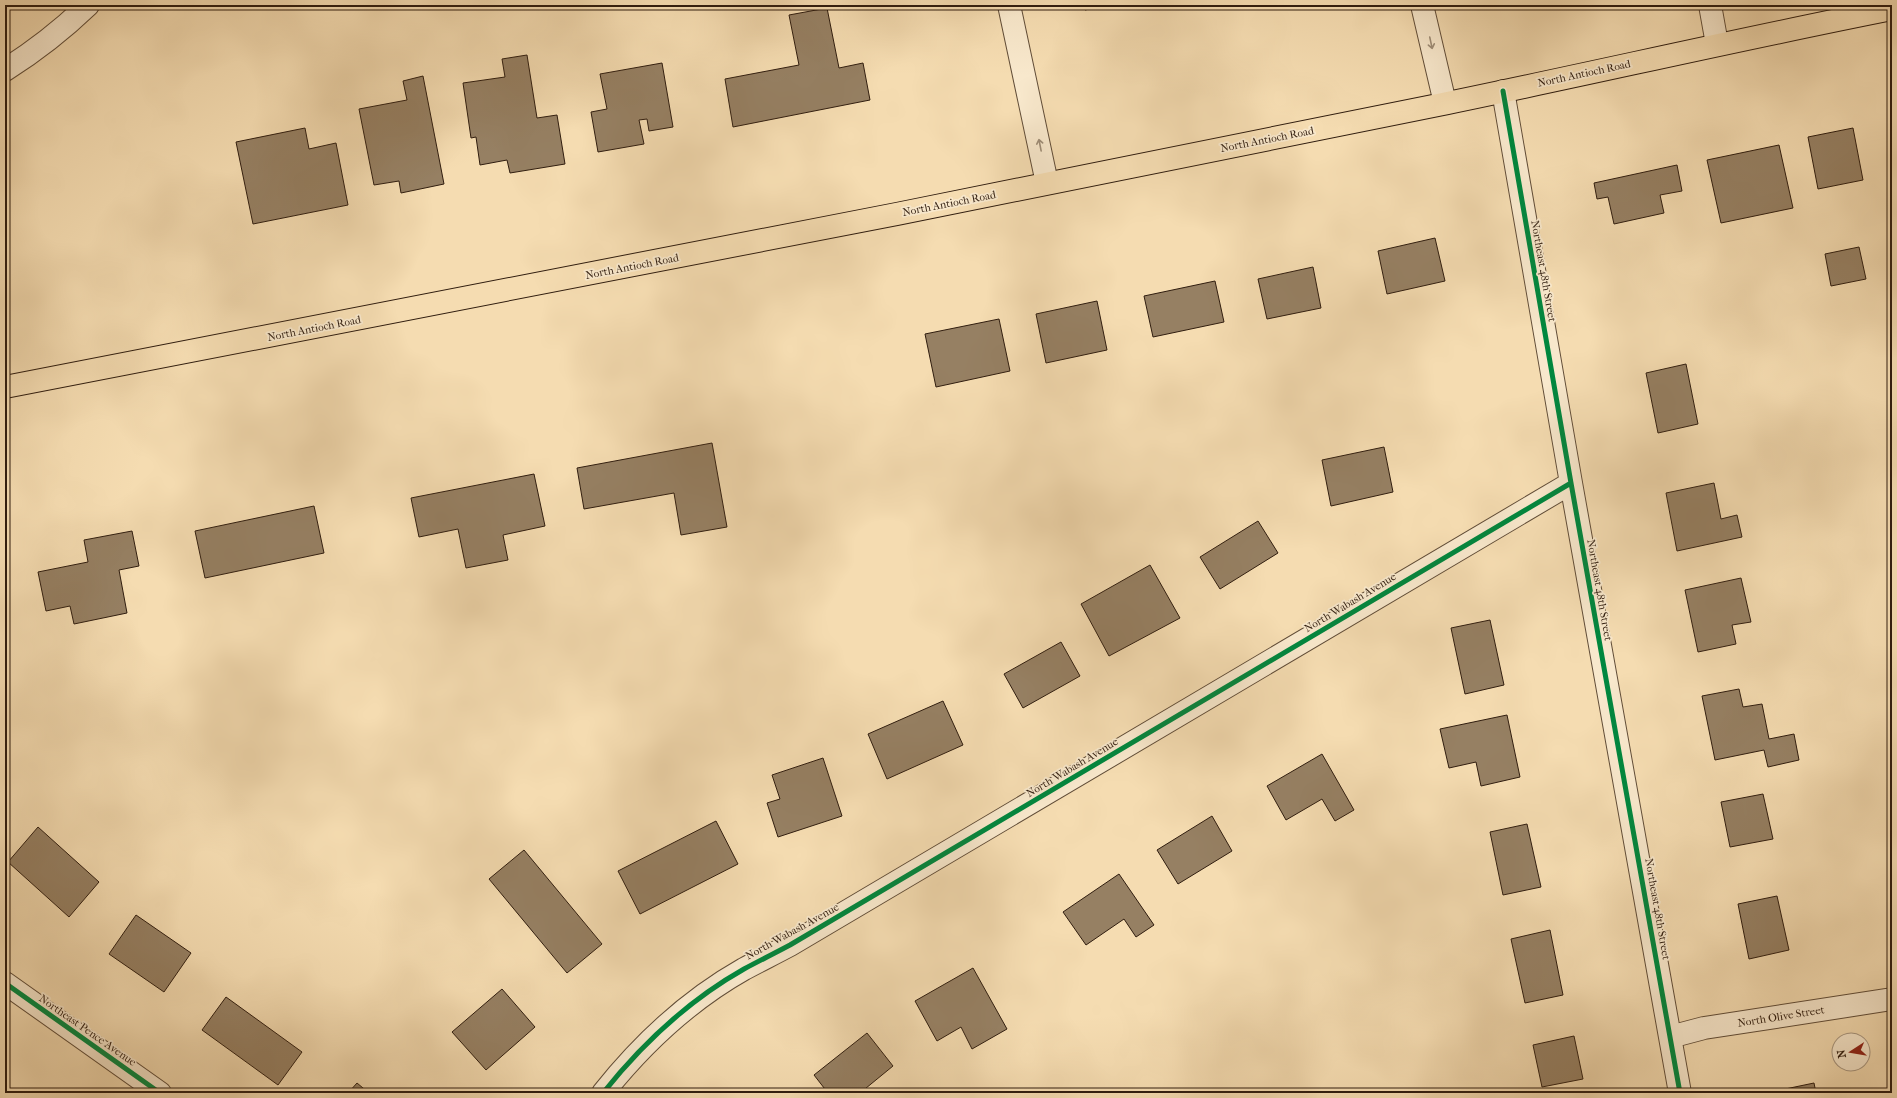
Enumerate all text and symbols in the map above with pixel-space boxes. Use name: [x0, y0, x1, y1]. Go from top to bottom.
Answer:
one-way arrow: [1427, 36, 1435, 49]
street label: North Antioch Road: [1536, 57, 1633, 90]
street label: North Antioch Road: [1219, 124, 1316, 155]
one-way arrow: [1035, 139, 1043, 152]
street label: North Antioch Road: [901, 188, 998, 219]
street label: Northeast 48th Street: [1528, 219, 1559, 323]
street label: North Antioch Road: [584, 251, 681, 282]
street label: North Antioch Road: [266, 313, 363, 344]
street label: Northeast 48th Street: [1584, 538, 1615, 642]
street label: North Wabash Avenue: [1302, 570, 1399, 635]
street label: North Wabash Avenue: [1024, 735, 1121, 800]
street label: Northeast 48th Street: [1642, 857, 1673, 961]
street label: North Wabash Avenue: [743, 900, 842, 963]
street label: Northeast Pence Avenue: [37, 992, 139, 1069]
street label: North Olive Street: [1737, 1003, 1826, 1030]
north arrow: [1831, 1032, 1871, 1072]
text: N: [1834, 1048, 1849, 1059]

